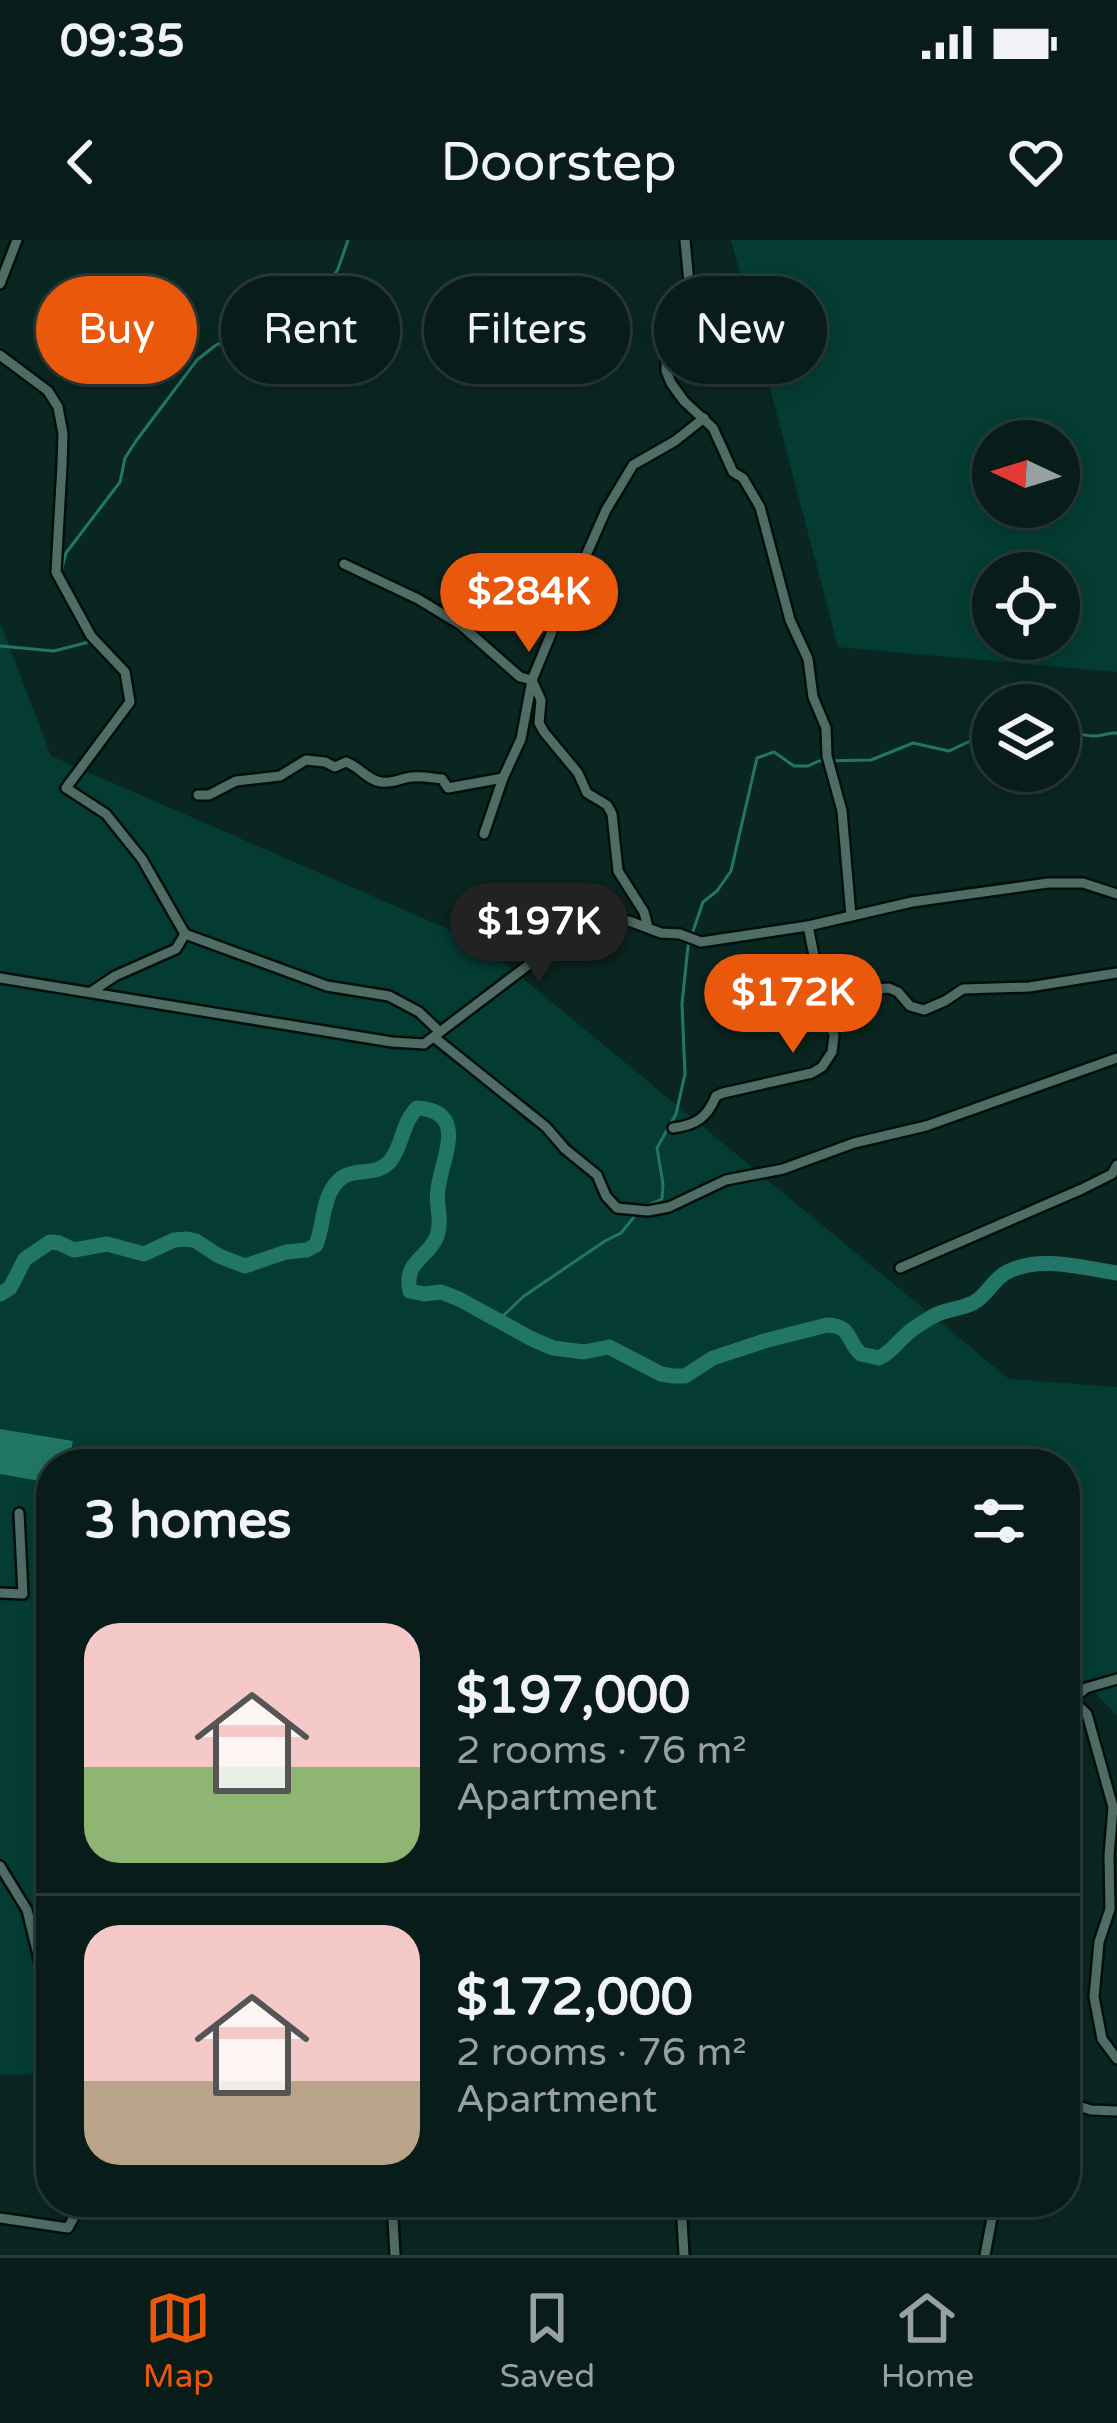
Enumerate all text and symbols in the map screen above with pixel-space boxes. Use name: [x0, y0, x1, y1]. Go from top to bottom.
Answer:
text: 09:35: [60, 15, 185, 69]
icon: back: [48, 129, 114, 195]
icon: heart: [1003, 129, 1069, 195]
text: Doorstep: [440, 130, 677, 195]
chip: Buy: [36, 276, 197, 384]
chip: Rent: [221, 276, 400, 384]
chip: Filters: [424, 276, 630, 384]
chip: New: [654, 276, 827, 384]
north arrow: [972, 420, 1080, 528]
map controls: [972, 420, 1080, 792]
button: locate: [972, 552, 1080, 660]
pin: $284K: [445, 553, 613, 655]
text: $284K: [467, 568, 591, 615]
button: layers: [972, 684, 1080, 792]
pin: $197K: [455, 883, 623, 985]
text: $197K: [477, 898, 601, 945]
pin: $172K: [709, 954, 877, 1056]
text: $172K: [731, 969, 855, 1016]
icon: filters: [966, 1488, 1032, 1554]
text: 3 homes: [84, 1490, 292, 1552]
text: $197,000: [456, 1665, 690, 1727]
icon: home: [180, 1671, 324, 1815]
text: 2 rooms · 76 m²: [456, 1727, 747, 1774]
text: Apartment: [456, 1774, 657, 1821]
text: $172,000: [456, 1967, 693, 2029]
icon: home: [180, 1973, 324, 2117]
text: 2 rooms · 76 m²: [456, 2029, 747, 2076]
text: Apartment: [456, 2076, 657, 2123]
tab: Map: [143, 2285, 214, 2396]
tab: Saved: [500, 2285, 595, 2396]
tab: Home: [881, 2285, 974, 2396]

